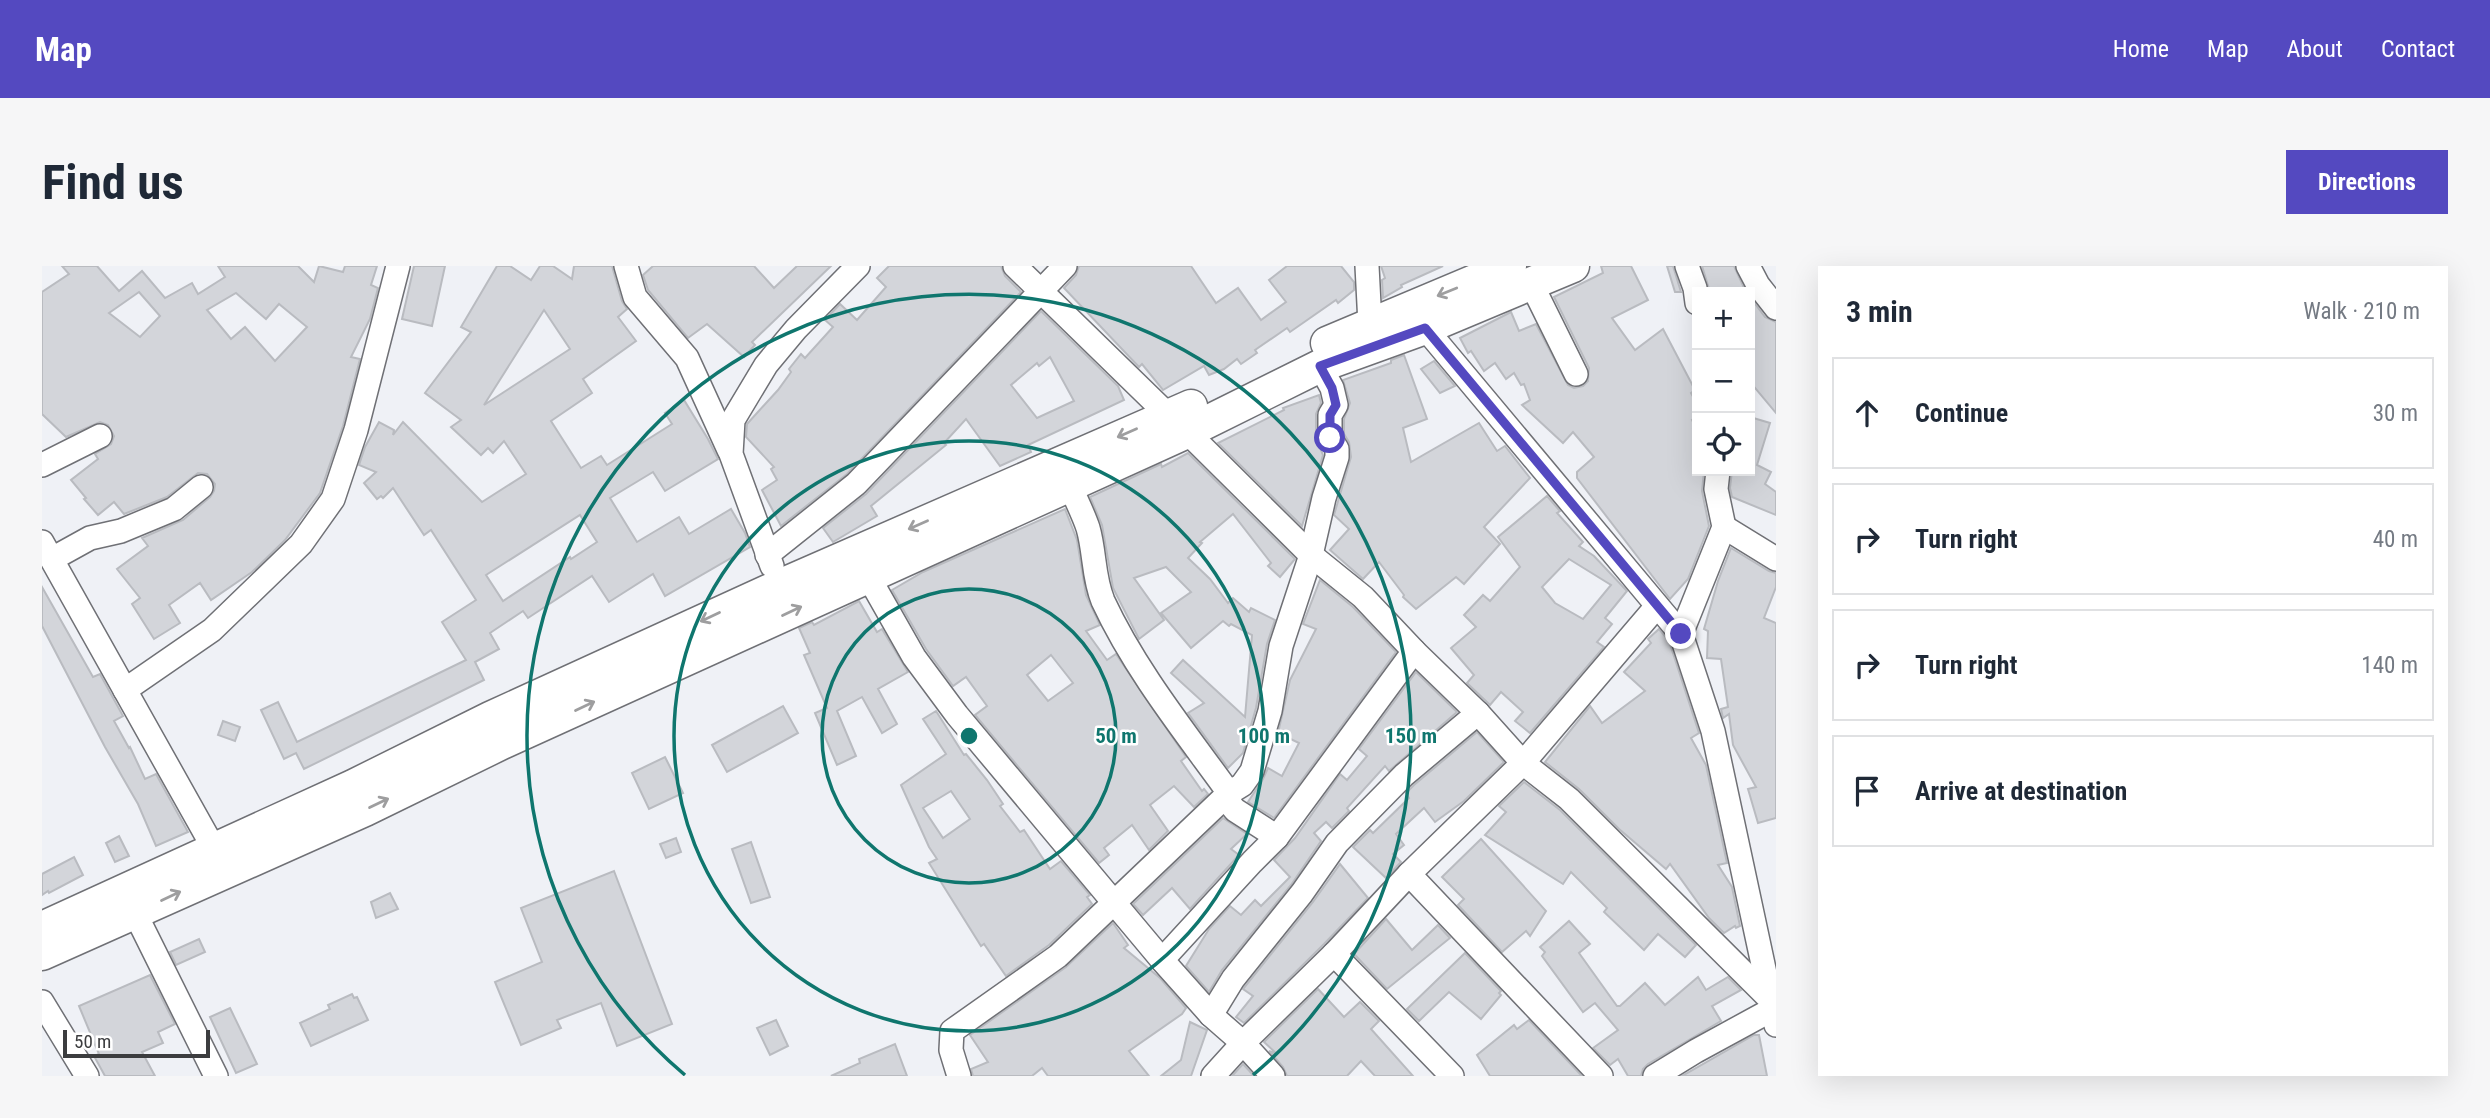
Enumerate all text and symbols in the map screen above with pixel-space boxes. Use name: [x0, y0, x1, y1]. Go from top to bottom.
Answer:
text: Map: [35, 30, 92, 69]
text: Home: [2113, 35, 2169, 63]
text: Map: [2207, 35, 2249, 63]
text: About: [2287, 35, 2343, 63]
text: Contact: [2381, 35, 2455, 63]
button: Directions: [2286, 150, 2448, 214]
text: Find us: [42, 154, 184, 211]
one-way arrow: [1436, 286, 1458, 299]
map controls: [1692, 287, 1755, 476]
button: +: [1692, 287, 1755, 350]
text: 3 min: [1846, 294, 1913, 329]
text: Walk · 210 m: [2303, 298, 2420, 325]
button: −: [1692, 350, 1755, 413]
icon: ahead: [1848, 394, 1886, 432]
text: Continue: [1915, 398, 2008, 428]
text: 30 m: [2373, 400, 2418, 427]
button: locate: [1692, 413, 1755, 476]
route start: [1314, 422, 1345, 453]
one-way arrow: [1116, 428, 1138, 441]
one-way arrow: [908, 519, 929, 532]
icon: right: [1848, 520, 1886, 558]
text: Turn right: [1915, 524, 2017, 554]
text: 40 m: [2373, 526, 2418, 553]
one-way arrow: [780, 604, 802, 617]
one-way arrow: [700, 611, 721, 624]
route end: [1665, 618, 1696, 649]
icon: right: [1848, 646, 1886, 684]
text: Turn right: [1915, 650, 2017, 680]
text: 140 m: [2361, 652, 2418, 679]
one-way arrow: [573, 699, 595, 712]
centre of rings: [957, 724, 981, 748]
text: 50 m: [1095, 724, 1137, 748]
text: 100 m: [1238, 724, 1290, 748]
text: 150 m: [1385, 724, 1437, 748]
icon: arrive: [1848, 772, 1886, 810]
text: Arrive at destination: [1915, 776, 2127, 806]
one-way arrow: [368, 796, 389, 809]
one-way arrow: [160, 889, 182, 902]
scale bar: [63, 1027, 210, 1059]
text: 50 m: [74, 1030, 111, 1053]

